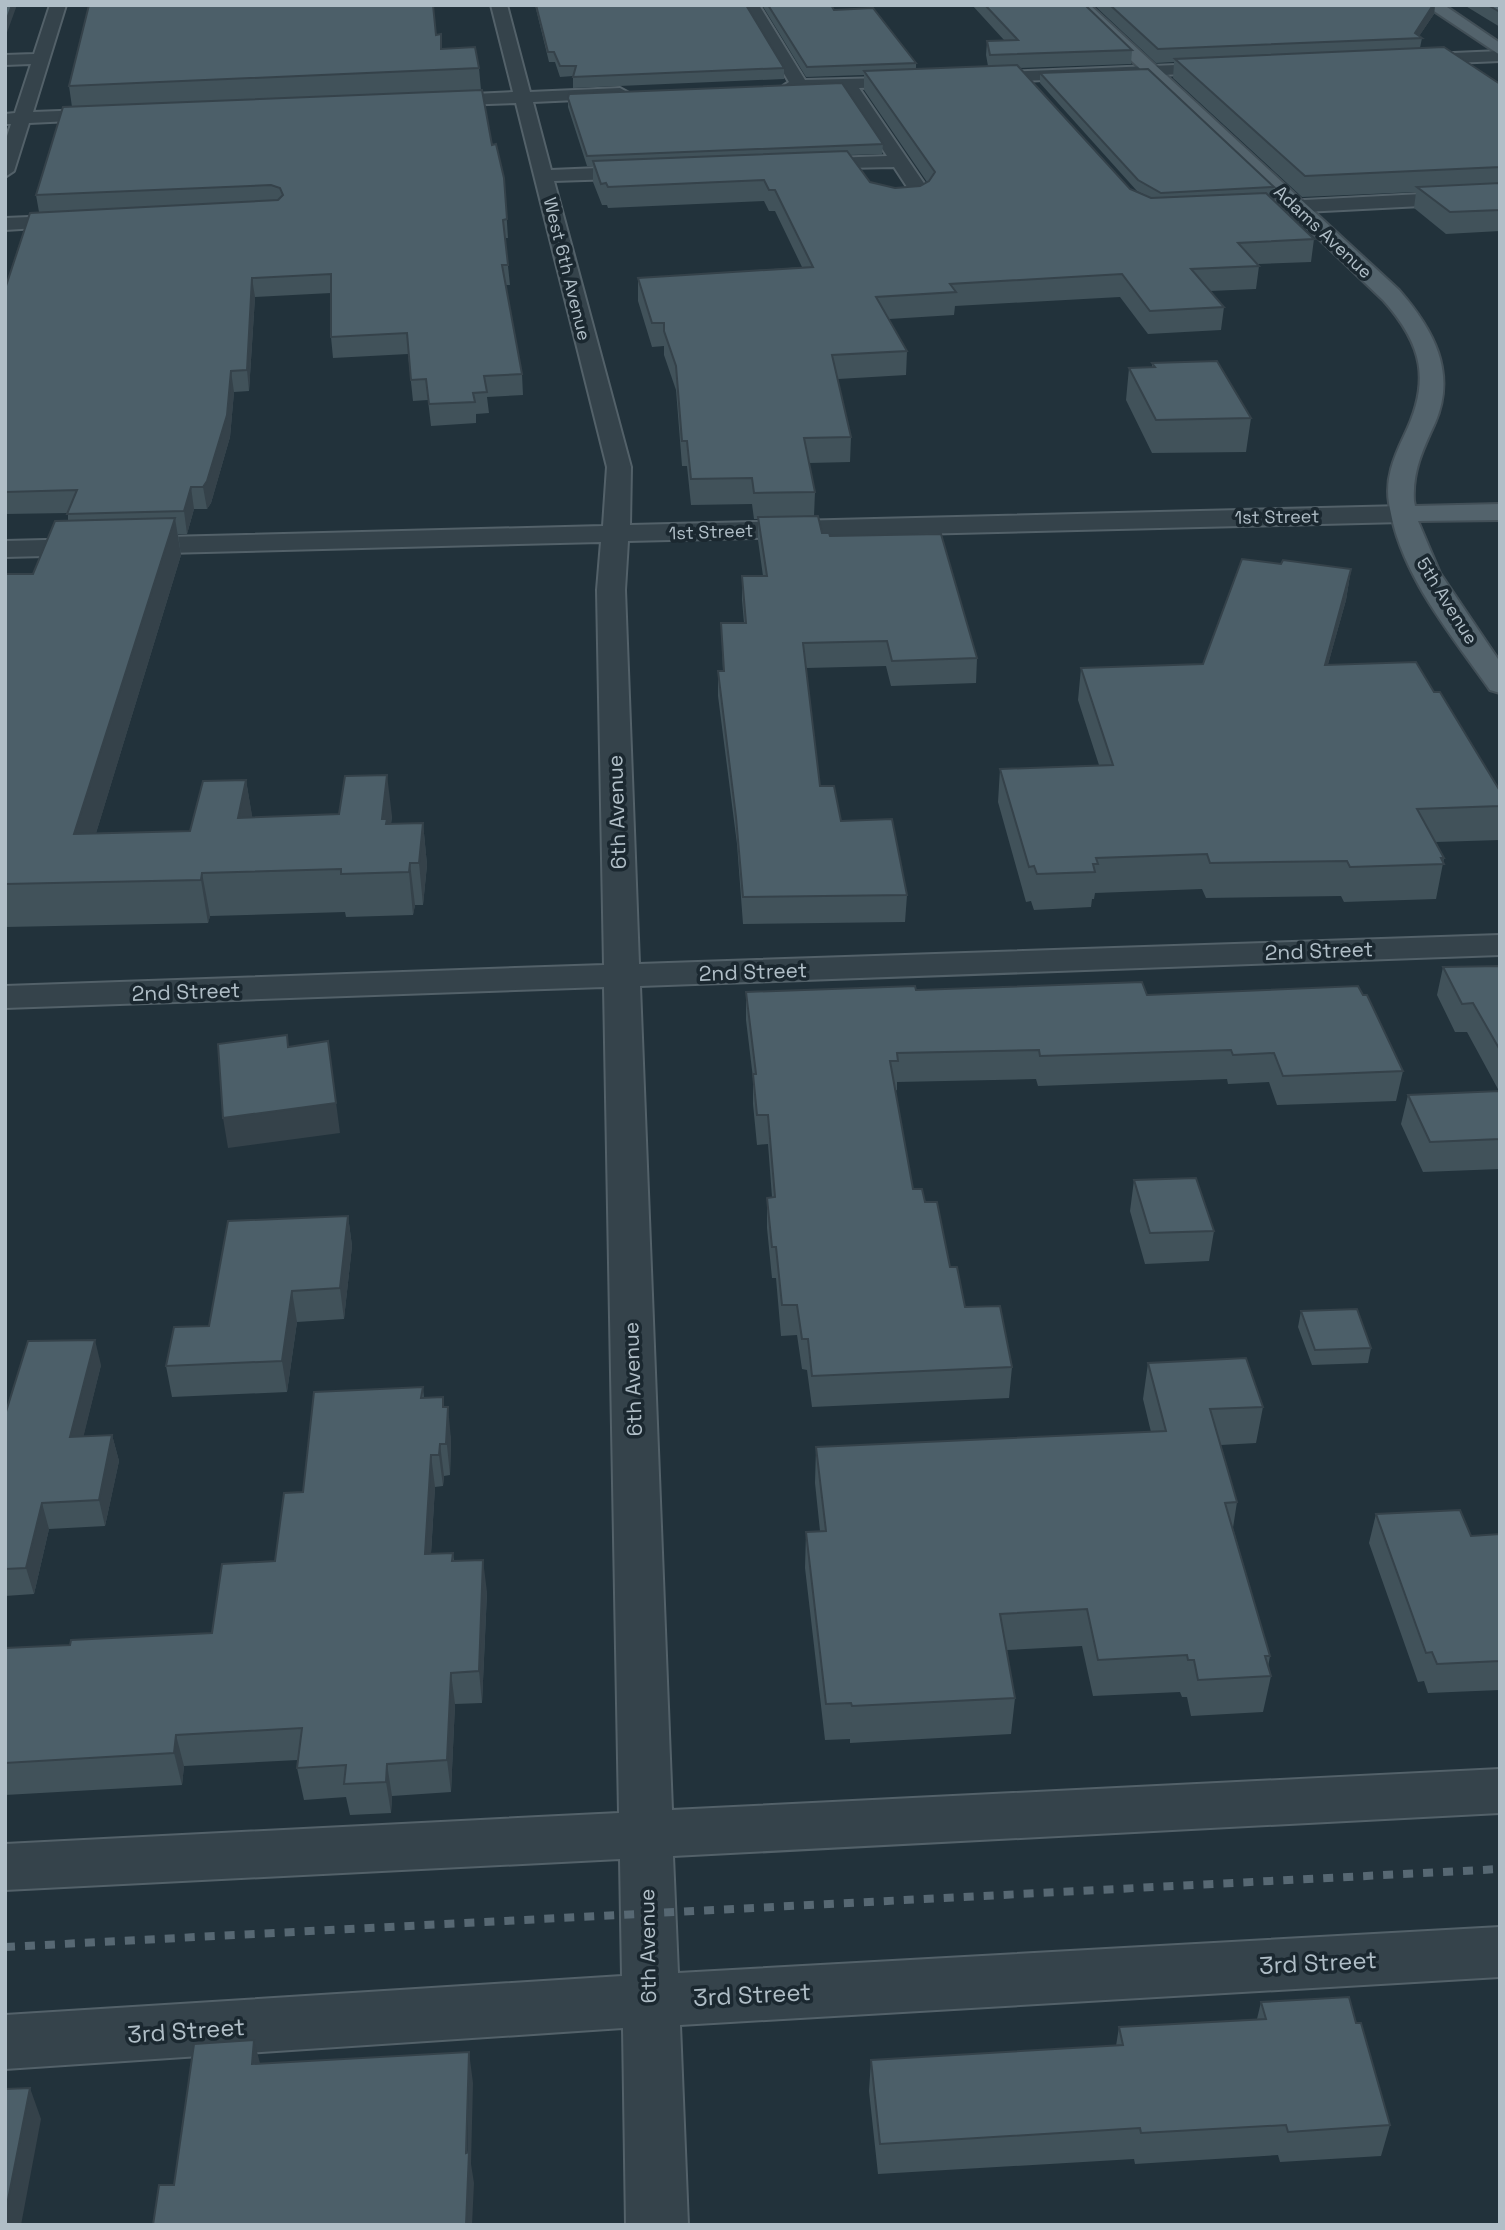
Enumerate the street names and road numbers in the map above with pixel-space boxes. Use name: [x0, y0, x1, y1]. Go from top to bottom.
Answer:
street label: Adams Avenue: [1269, 180, 1377, 283]
street label: West 6th Avenue: [539, 195, 596, 343]
street label: 1st Street: [1234, 504, 1320, 529]
street label: 1st Street: [668, 519, 754, 544]
street label: 5th Avenue: [1412, 553, 1483, 648]
street label: 6th Avenue: [601, 754, 632, 870]
street label: 2nd Street: [1264, 935, 1374, 966]
street label: 2nd Street: [698, 956, 808, 987]
street label: 2nd Street: [131, 976, 241, 1007]
street label: 6th Avenue: [617, 1321, 648, 1437]
street label: 6th Avenue: [633, 1888, 662, 2004]
street label: 3rd Street: [1258, 1944, 1378, 1981]
street label: 3rd Street: [692, 1976, 812, 2013]
street label: 3rd Street: [126, 2011, 246, 2050]

